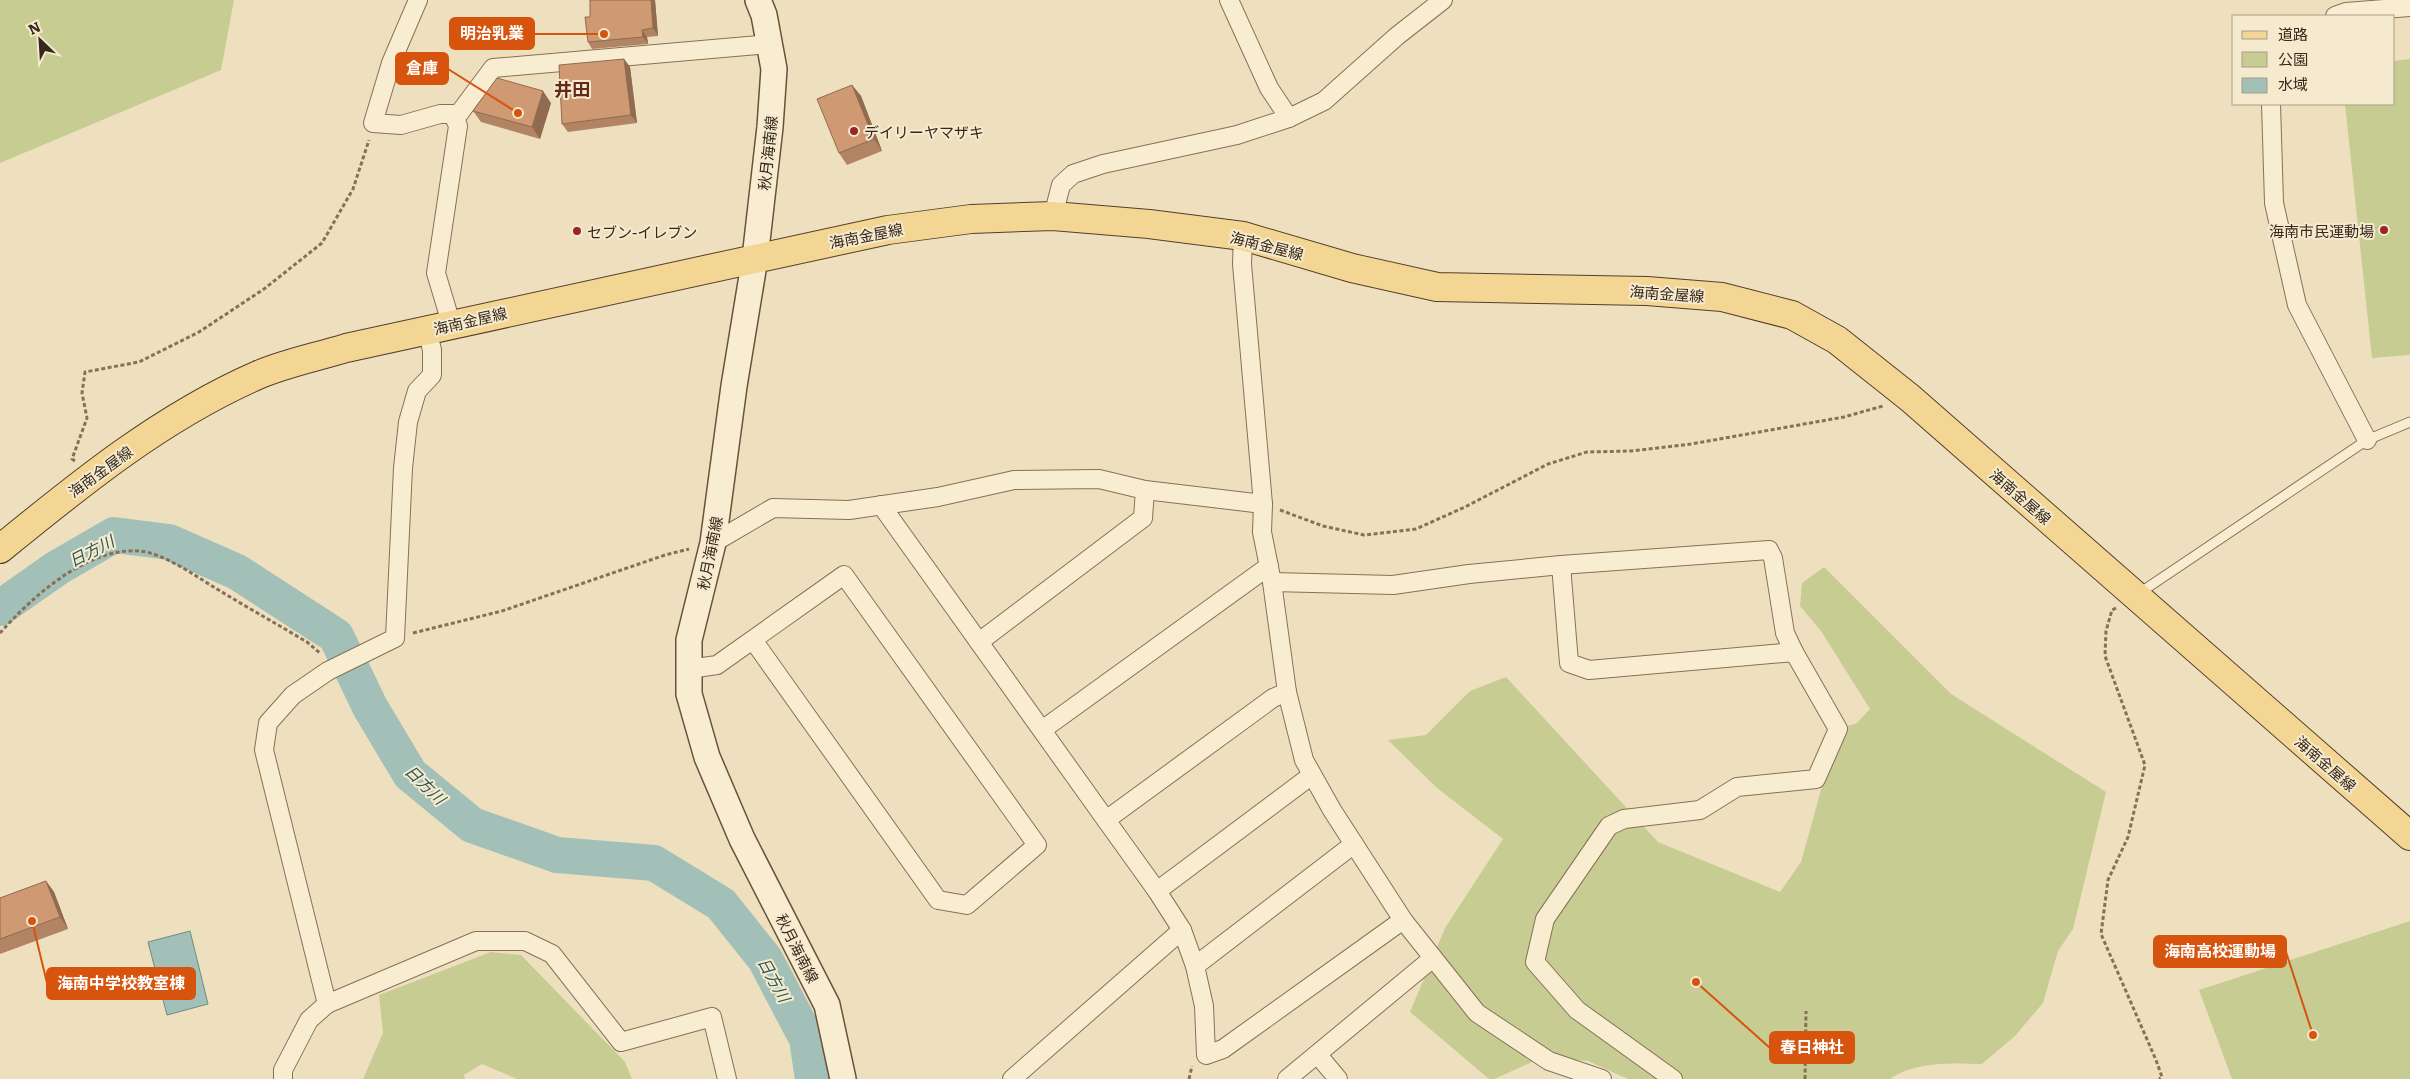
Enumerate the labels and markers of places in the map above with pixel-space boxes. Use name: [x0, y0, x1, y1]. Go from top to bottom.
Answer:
callout: 明治乳業: [450, 18, 534, 49]
callout: 倉庫: [396, 53, 448, 84]
place label: デイリーヤマザキ: [864, 120, 984, 143]
marker: デイリーヤマザキ: [848, 125, 860, 137]
place label: 海南市民運動場: [2269, 219, 2374, 242]
place label: セブン-イレブン: [587, 220, 697, 243]
marker: 海南市民運動場: [2378, 224, 2390, 236]
marker: セブン-イレブン: [571, 225, 583, 237]
callout: 海南高校運動場: [2154, 936, 2286, 967]
callout: 海南中学校教室棟: [47, 968, 195, 999]
callout: 春日神社: [1770, 1032, 1854, 1063]

